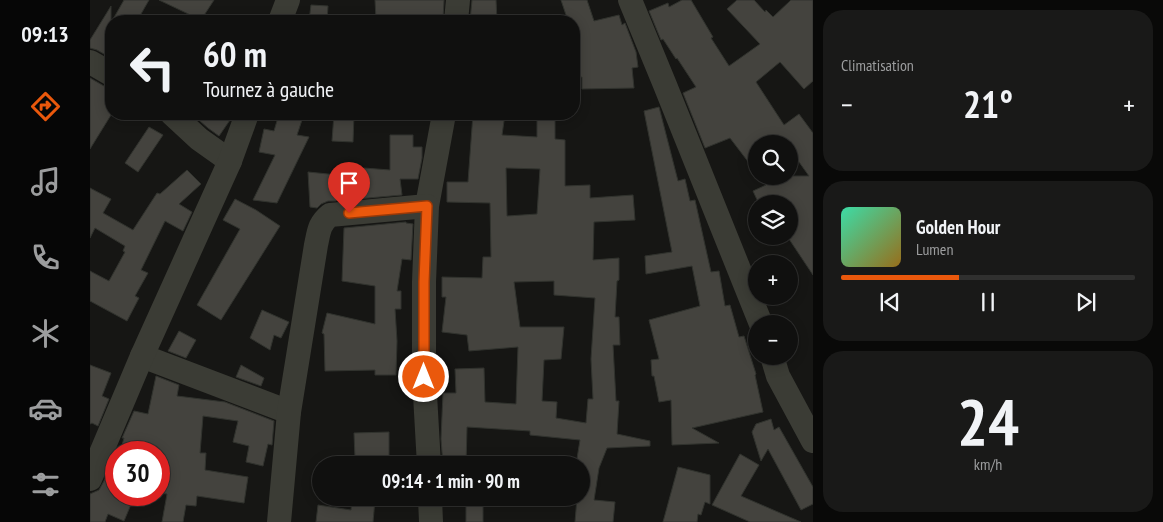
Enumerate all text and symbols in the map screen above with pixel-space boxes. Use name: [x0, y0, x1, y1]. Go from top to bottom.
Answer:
text: 09:13: [21, 20, 69, 48]
text: 60 m: [203, 31, 267, 77]
icon: left: [120, 35, 185, 100]
text: Climatisation: [841, 55, 914, 75]
text: Tournez à gauche: [203, 75, 334, 103]
text: 21°: [963, 79, 1013, 128]
text: −: [841, 86, 853, 123]
text: +: [1123, 86, 1135, 123]
icon: directions: [28, 89, 63, 124]
map controls: [748, 135, 798, 365]
button: search: [748, 135, 798, 185]
pin: [328, 162, 370, 213]
icon: music: [28, 164, 63, 199]
icon: arrive: [335, 169, 363, 197]
button: layers: [748, 195, 798, 245]
text: Golden Hour: [916, 215, 1000, 239]
text: Lumen: [916, 239, 953, 259]
icon: phone: [28, 240, 63, 275]
button: +: [748, 255, 798, 305]
icon: previous: [876, 288, 904, 316]
icon: pause: [974, 288, 1002, 316]
icon: next: [1072, 288, 1100, 316]
button: −: [748, 315, 798, 365]
icon: climate: [28, 316, 63, 351]
position arrow: [397, 350, 449, 402]
text: 24: [957, 379, 1019, 463]
icon: car: [28, 391, 63, 426]
speed limit sign: 30: [105, 441, 170, 506]
text: km/h: [974, 454, 1002, 474]
icon: filters: [28, 467, 63, 502]
text: 09:14 · 1 min · 90 m: [382, 469, 520, 493]

